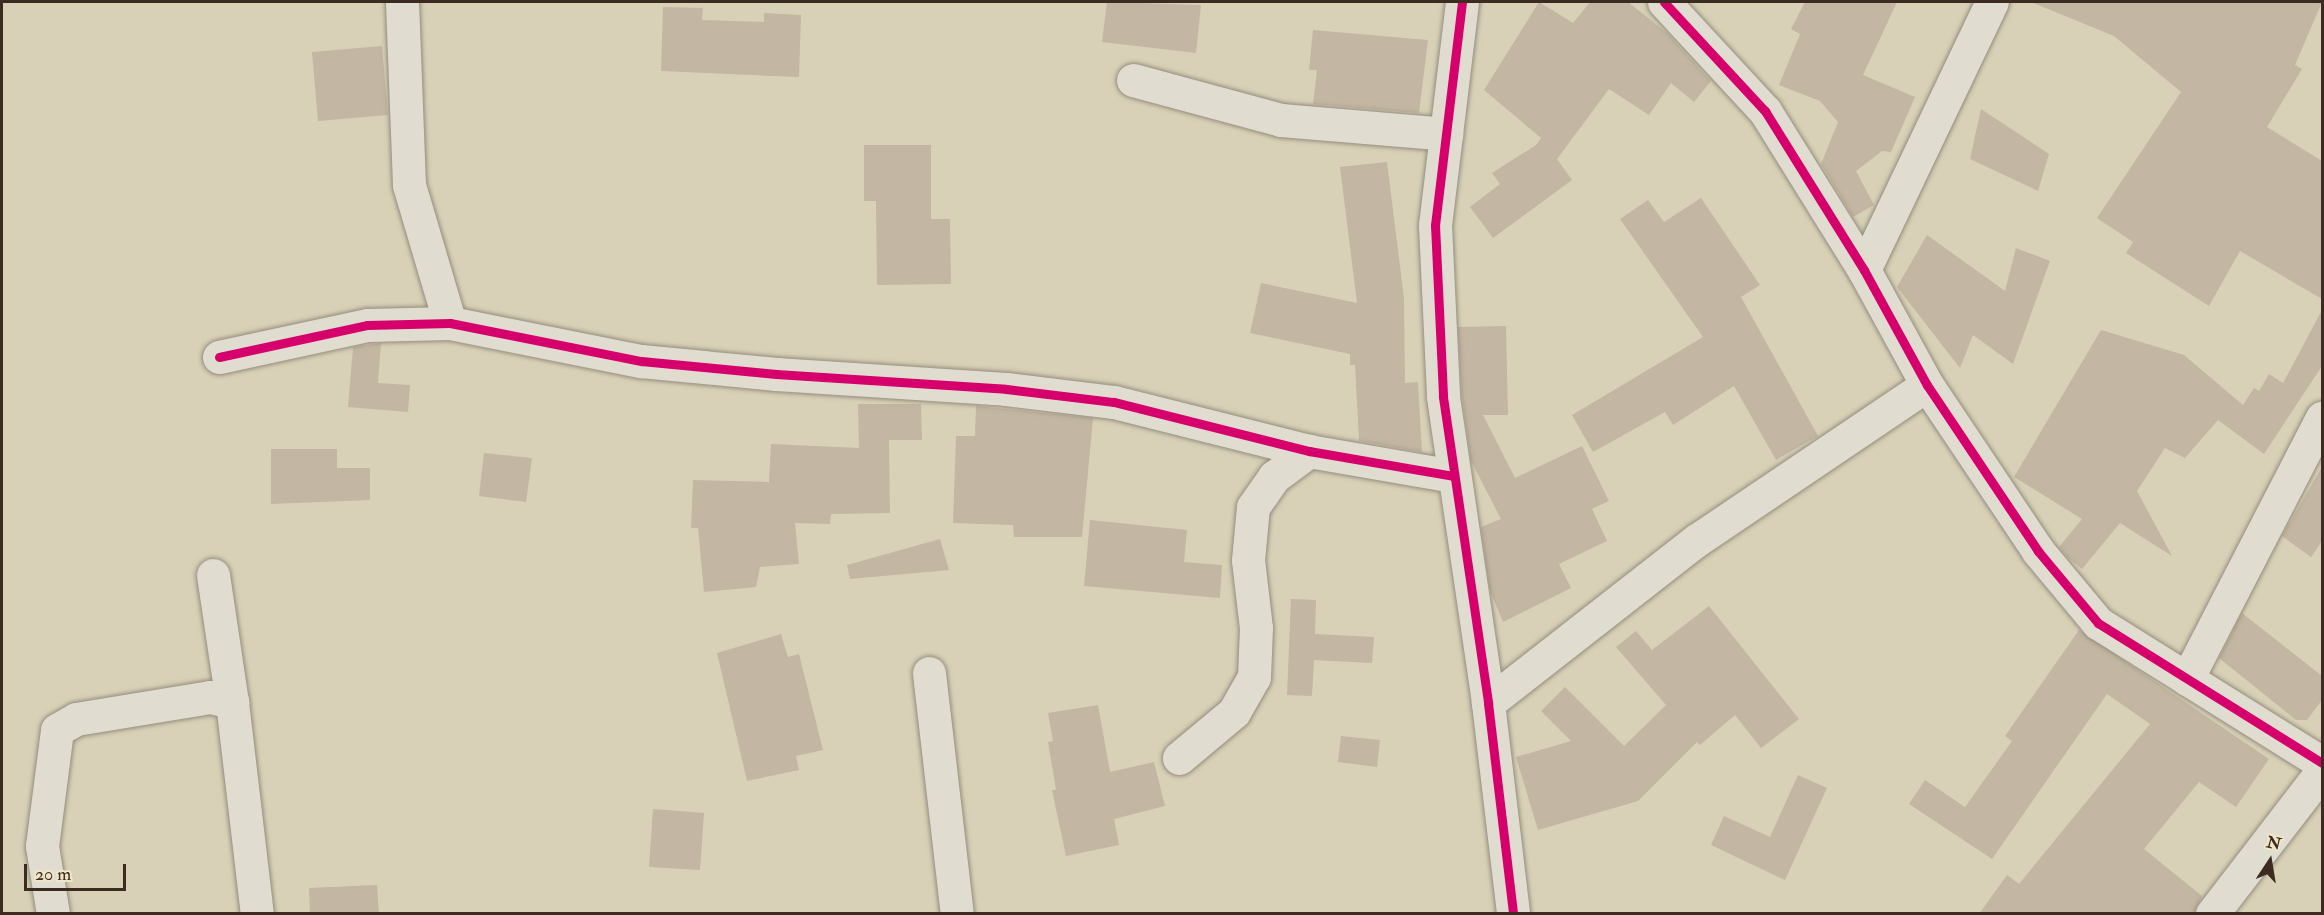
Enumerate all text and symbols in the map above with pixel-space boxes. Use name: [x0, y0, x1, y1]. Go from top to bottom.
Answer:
north arrow: [2240, 831, 2300, 891]
text: N: [2265, 832, 2283, 855]
scale bar: [27, 852, 129, 890]
text: 20 m: [35, 863, 71, 886]

